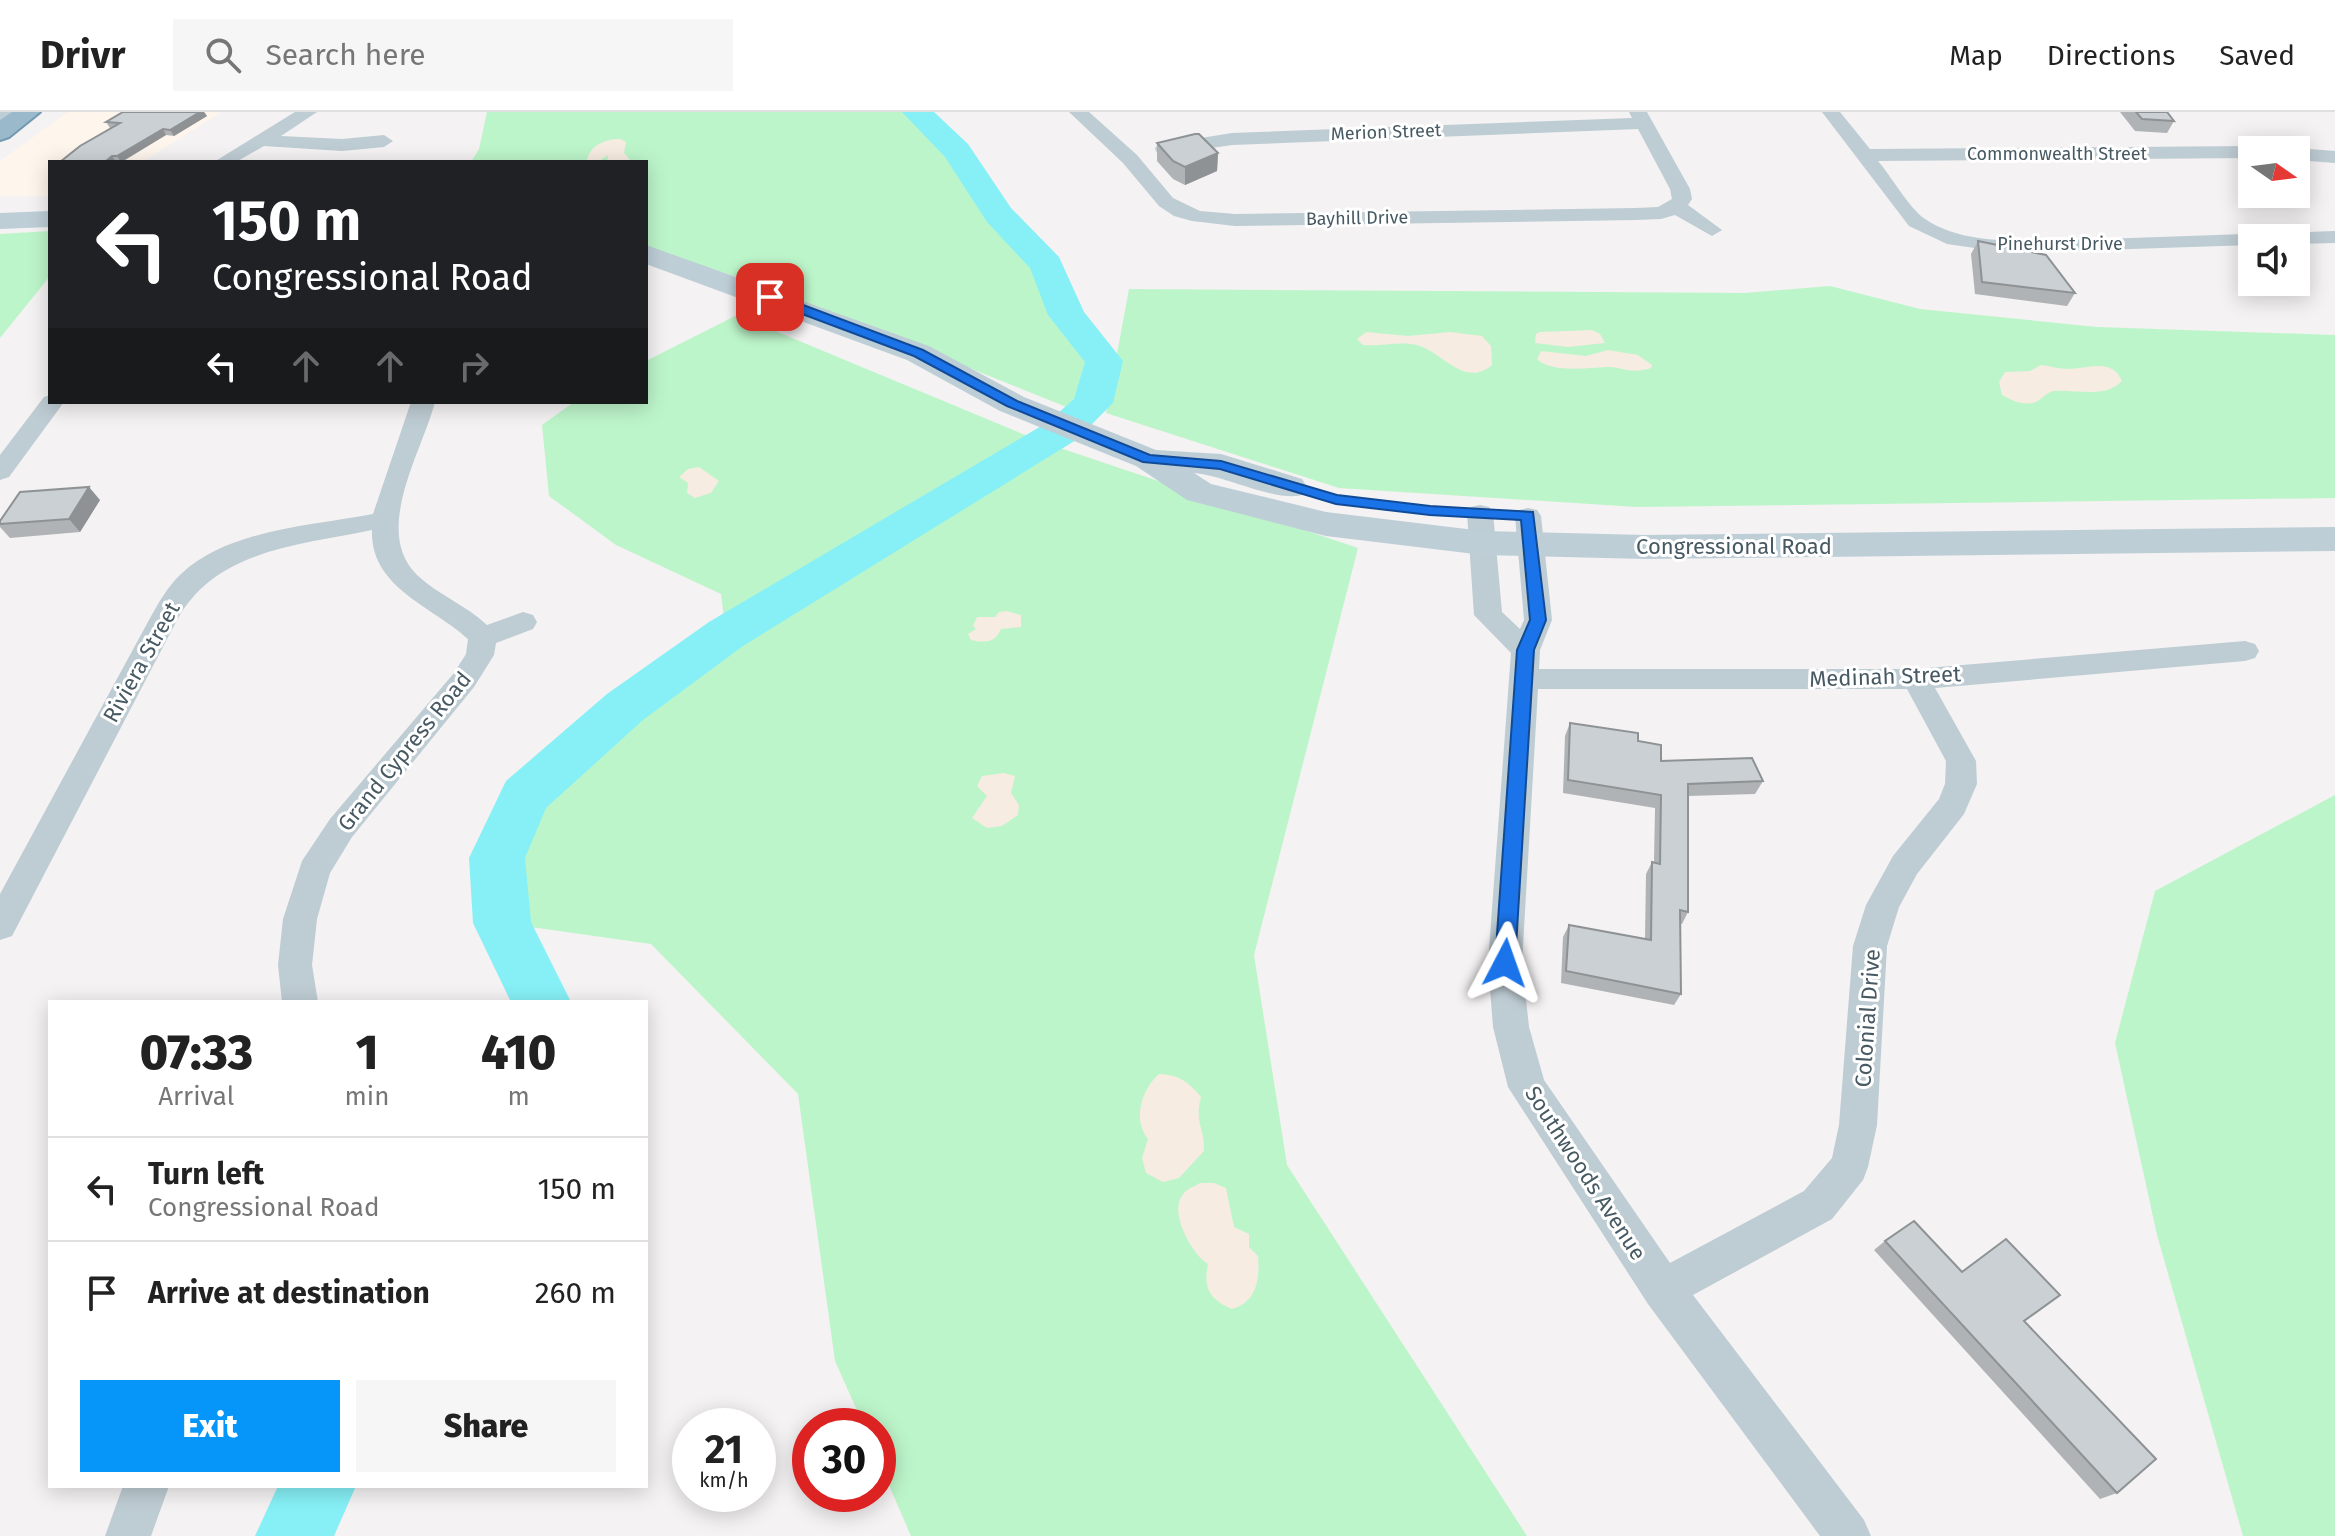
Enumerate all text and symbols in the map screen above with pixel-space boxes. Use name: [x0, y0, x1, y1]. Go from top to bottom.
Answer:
search box: [173, 19, 733, 91]
text: Drivr: [40, 32, 125, 78]
icon: search: [201, 33, 245, 77]
text: Search here: [265, 37, 426, 73]
text: Map: [1949, 39, 2003, 72]
text: Directions: [2047, 39, 2175, 72]
text: Saved: [2219, 39, 2295, 72]
street label: Merion Street: [1330, 119, 1442, 145]
north arrow: [2238, 136, 2310, 208]
map controls: [2238, 136, 2310, 296]
street label: Commonwealth Street: [1967, 143, 2148, 165]
text: 150 m: [212, 188, 361, 255]
icon: left: [80, 192, 184, 296]
street label: Bayhill Drive: [1306, 206, 1408, 230]
button: sound: [2238, 224, 2310, 296]
street label: Pinehurst Drive: [1997, 233, 2123, 255]
text: Congressional Road: [212, 256, 533, 300]
pin: [736, 263, 804, 331]
icon: arrive: [748, 275, 792, 319]
icon: left: [200, 344, 244, 388]
icon: ahead: [284, 344, 328, 388]
icon: ahead: [368, 344, 412, 388]
icon: right: [452, 344, 496, 388]
street label: Congressional Road: [1636, 533, 1832, 560]
street label: Riviera Street: [97, 597, 186, 727]
street label: Medinah Street: [1809, 660, 1961, 693]
street label: Grand Cypress Road: [332, 666, 477, 836]
position arrow: [1463, 921, 1547, 1005]
street label: Colonial Drive: [1849, 948, 1886, 1088]
text: 07:33: [140, 1024, 253, 1082]
text: 1: [356, 1024, 378, 1082]
text: 410: [481, 1024, 556, 1082]
text: Arrival: [158, 1081, 234, 1112]
text: min: [345, 1081, 389, 1112]
text: m: [508, 1081, 530, 1112]
street label: Southwoods Avenue: [1519, 1081, 1652, 1265]
text: Turn left: [148, 1156, 264, 1192]
icon: left: [80, 1167, 124, 1211]
text: 150 m: [538, 1171, 616, 1207]
text: Congressional Road: [148, 1192, 380, 1223]
icon: arrive: [80, 1271, 124, 1315]
text: Arrive at destination: [148, 1275, 430, 1311]
text: 260 m: [535, 1275, 616, 1311]
button: Exit: [80, 1380, 340, 1472]
button: Share: [356, 1380, 616, 1472]
speed limit sign: 30: [792, 1408, 896, 1512]
text: 21: [705, 1426, 743, 1474]
text: km/h: [699, 1468, 749, 1492]

